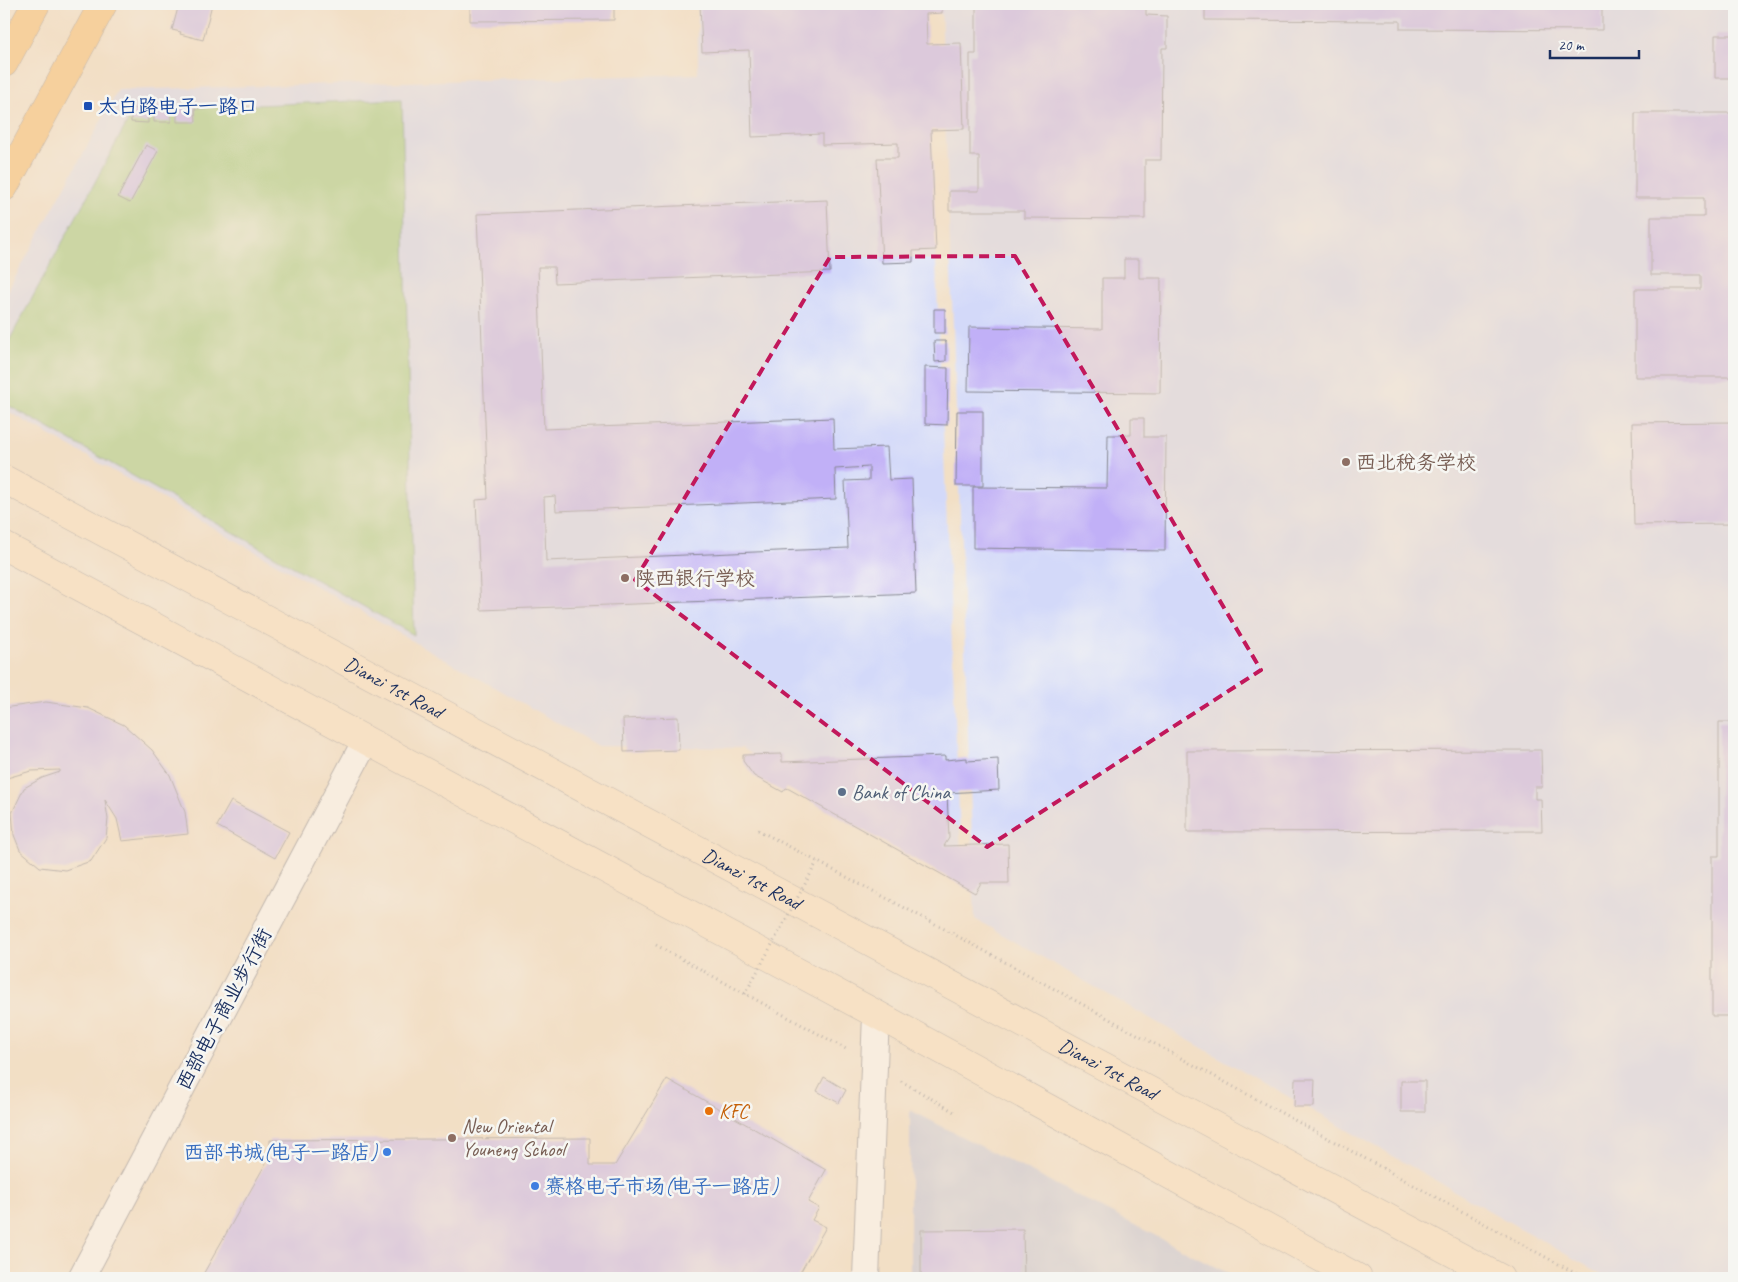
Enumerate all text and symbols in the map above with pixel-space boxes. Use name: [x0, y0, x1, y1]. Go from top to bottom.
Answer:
scale bar: [1550, 28, 1639, 60]
text: 20 m: [1558, 36, 1585, 55]
place label: 太白路电子一路口: [98, 94, 258, 119]
marker: 太白路电子一路口: [82, 100, 94, 112]
place label: 西北税务学校: [1356, 450, 1476, 475]
marker: 西北税务学校: [1340, 456, 1352, 468]
place label: 陕西银行学校: [635, 566, 755, 591]
marker: 陕西银行学校: [619, 572, 631, 584]
street label: Dianzi 1st Road: [340, 651, 450, 725]
place label: Bank of China: [852, 780, 951, 805]
marker: Bank of China: [836, 786, 848, 798]
street label: Dianzi 1st Road: [698, 842, 808, 917]
street label: 西部电子商业步行街: [171, 924, 277, 1094]
street label: Dianzi 1st Road: [1055, 1032, 1165, 1107]
place label: KFC: [719, 1099, 750, 1124]
marker: KFC: [703, 1105, 715, 1117]
place label: New Oriental Youneng School: [462, 1114, 568, 1162]
marker: New Oriental Youneng School: [446, 1132, 458, 1144]
place label: 西部书城(电子一路店): [184, 1140, 378, 1165]
marker: 西部书城(电子一路店): [381, 1146, 393, 1158]
place label: 赛格电子市场(电子一路店): [545, 1174, 780, 1199]
marker: 赛格电子市场(电子一路店): [529, 1180, 541, 1192]

